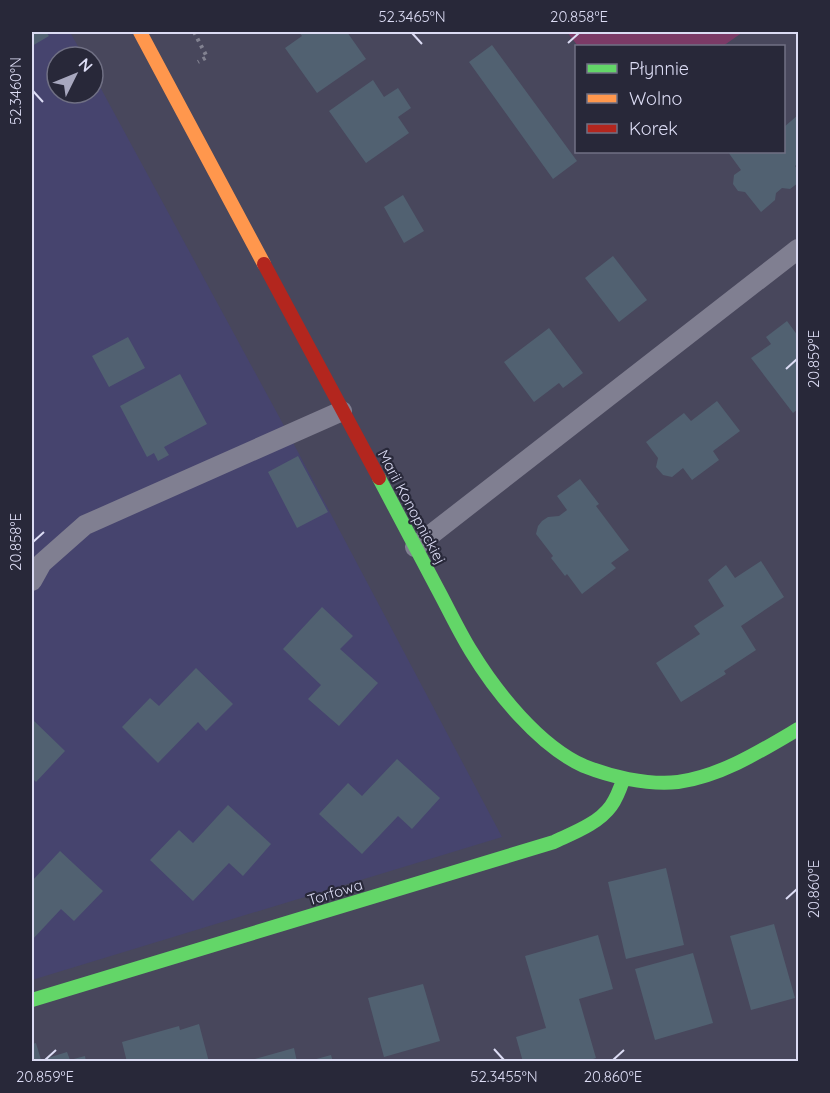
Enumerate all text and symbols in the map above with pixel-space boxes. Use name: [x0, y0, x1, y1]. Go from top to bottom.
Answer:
text: 52.3465°N: [378, 7, 446, 26]
text: 20.858°E: [550, 7, 608, 26]
north arrow: [45, 45, 105, 105]
legend: [575, 45, 785, 153]
text: N: [75, 54, 97, 76]
text: 52.3460°N: [6, 57, 25, 125]
text: Płynnie: [629, 57, 689, 80]
text: Wolno: [629, 87, 682, 110]
text: Korek: [629, 117, 678, 140]
text: 20.859°E: [804, 330, 823, 388]
street label: Marii Konopnickiej: [374, 447, 450, 567]
text: 20.858°E: [6, 513, 25, 571]
text: 20.860°E: [804, 860, 823, 918]
street label: Torfowa: [305, 875, 365, 909]
text: 20.859°E: [16, 1067, 74, 1086]
text: 52.3455°N: [470, 1067, 538, 1086]
text: 20.860°E: [584, 1067, 642, 1086]

